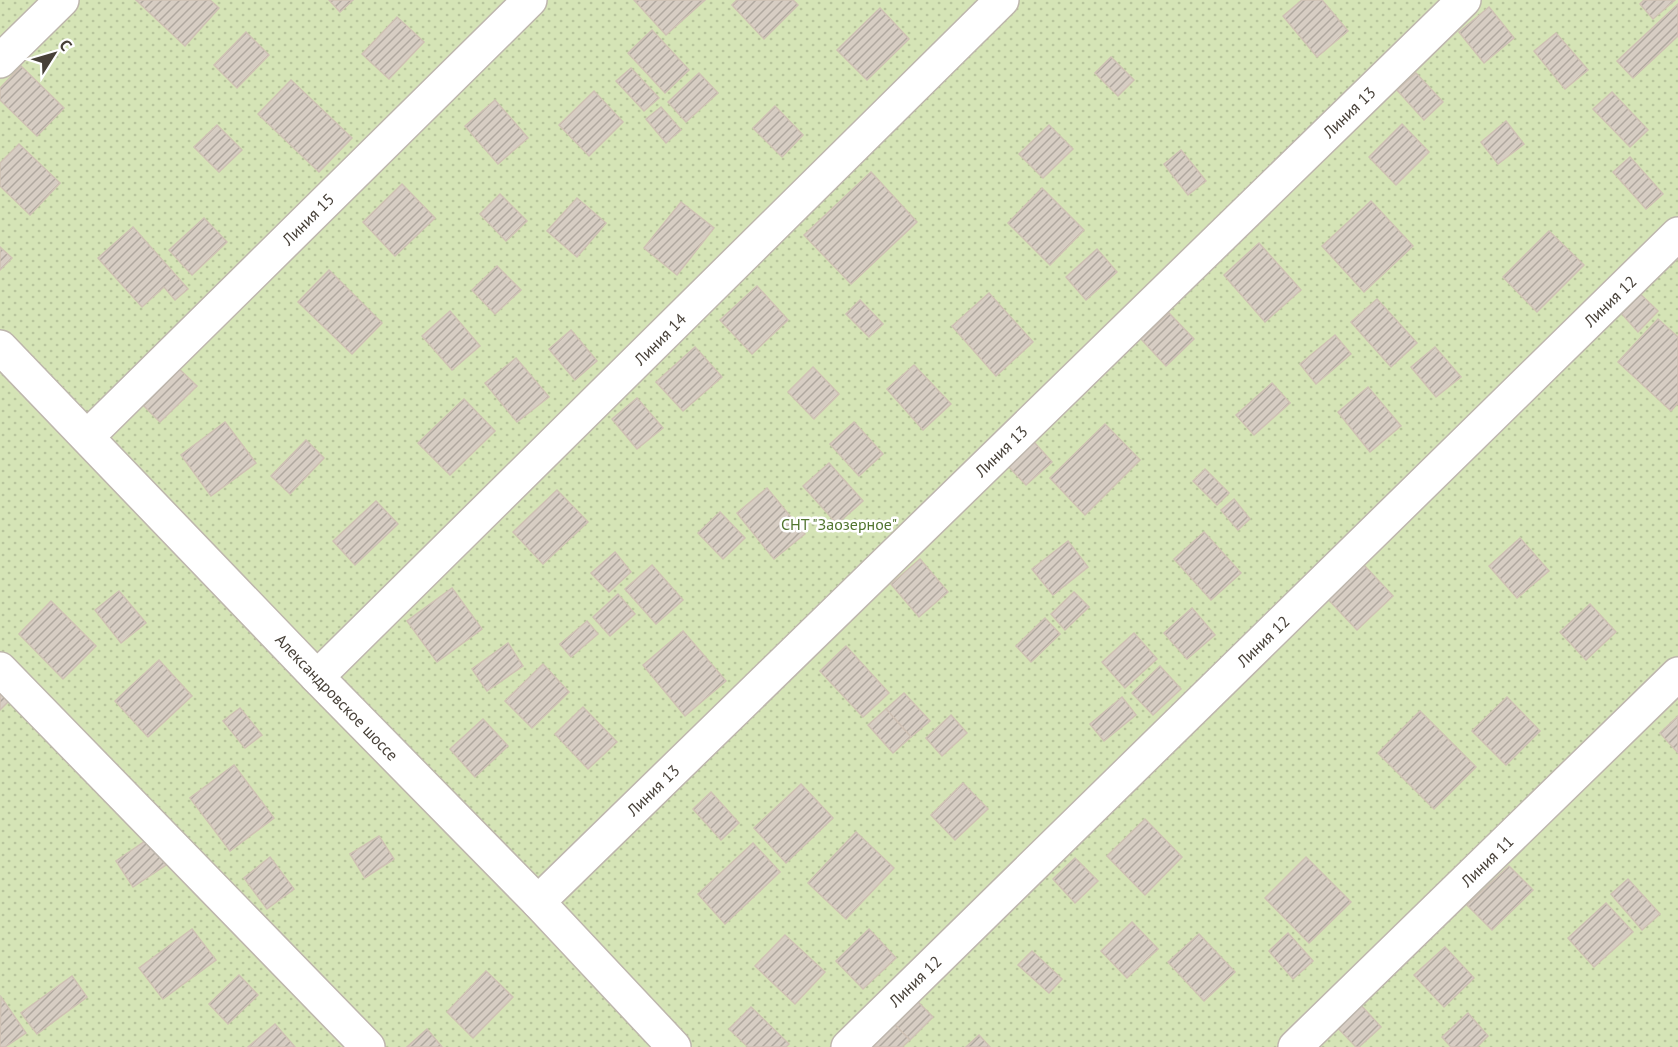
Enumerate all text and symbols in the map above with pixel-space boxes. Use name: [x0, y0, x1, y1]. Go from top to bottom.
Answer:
north arrow: [24, 24, 84, 84]
text: С: [55, 35, 77, 55]
street label: Линия 13: [1318, 82, 1379, 143]
street label: Линия 15: [277, 189, 338, 250]
street label: Линия 12: [1579, 271, 1640, 332]
street label: Линия 14: [629, 309, 690, 370]
street label: Линия 13: [970, 421, 1031, 482]
park label: СНТ "Заозерное": [781, 514, 897, 534]
street label: Линия 12: [1232, 611, 1293, 672]
street label: Александровское шоссе: [271, 629, 403, 765]
street label: Линия 13: [622, 760, 683, 821]
street label: Линия 11: [1456, 831, 1517, 892]
street label: Линия 12: [884, 951, 945, 1012]

